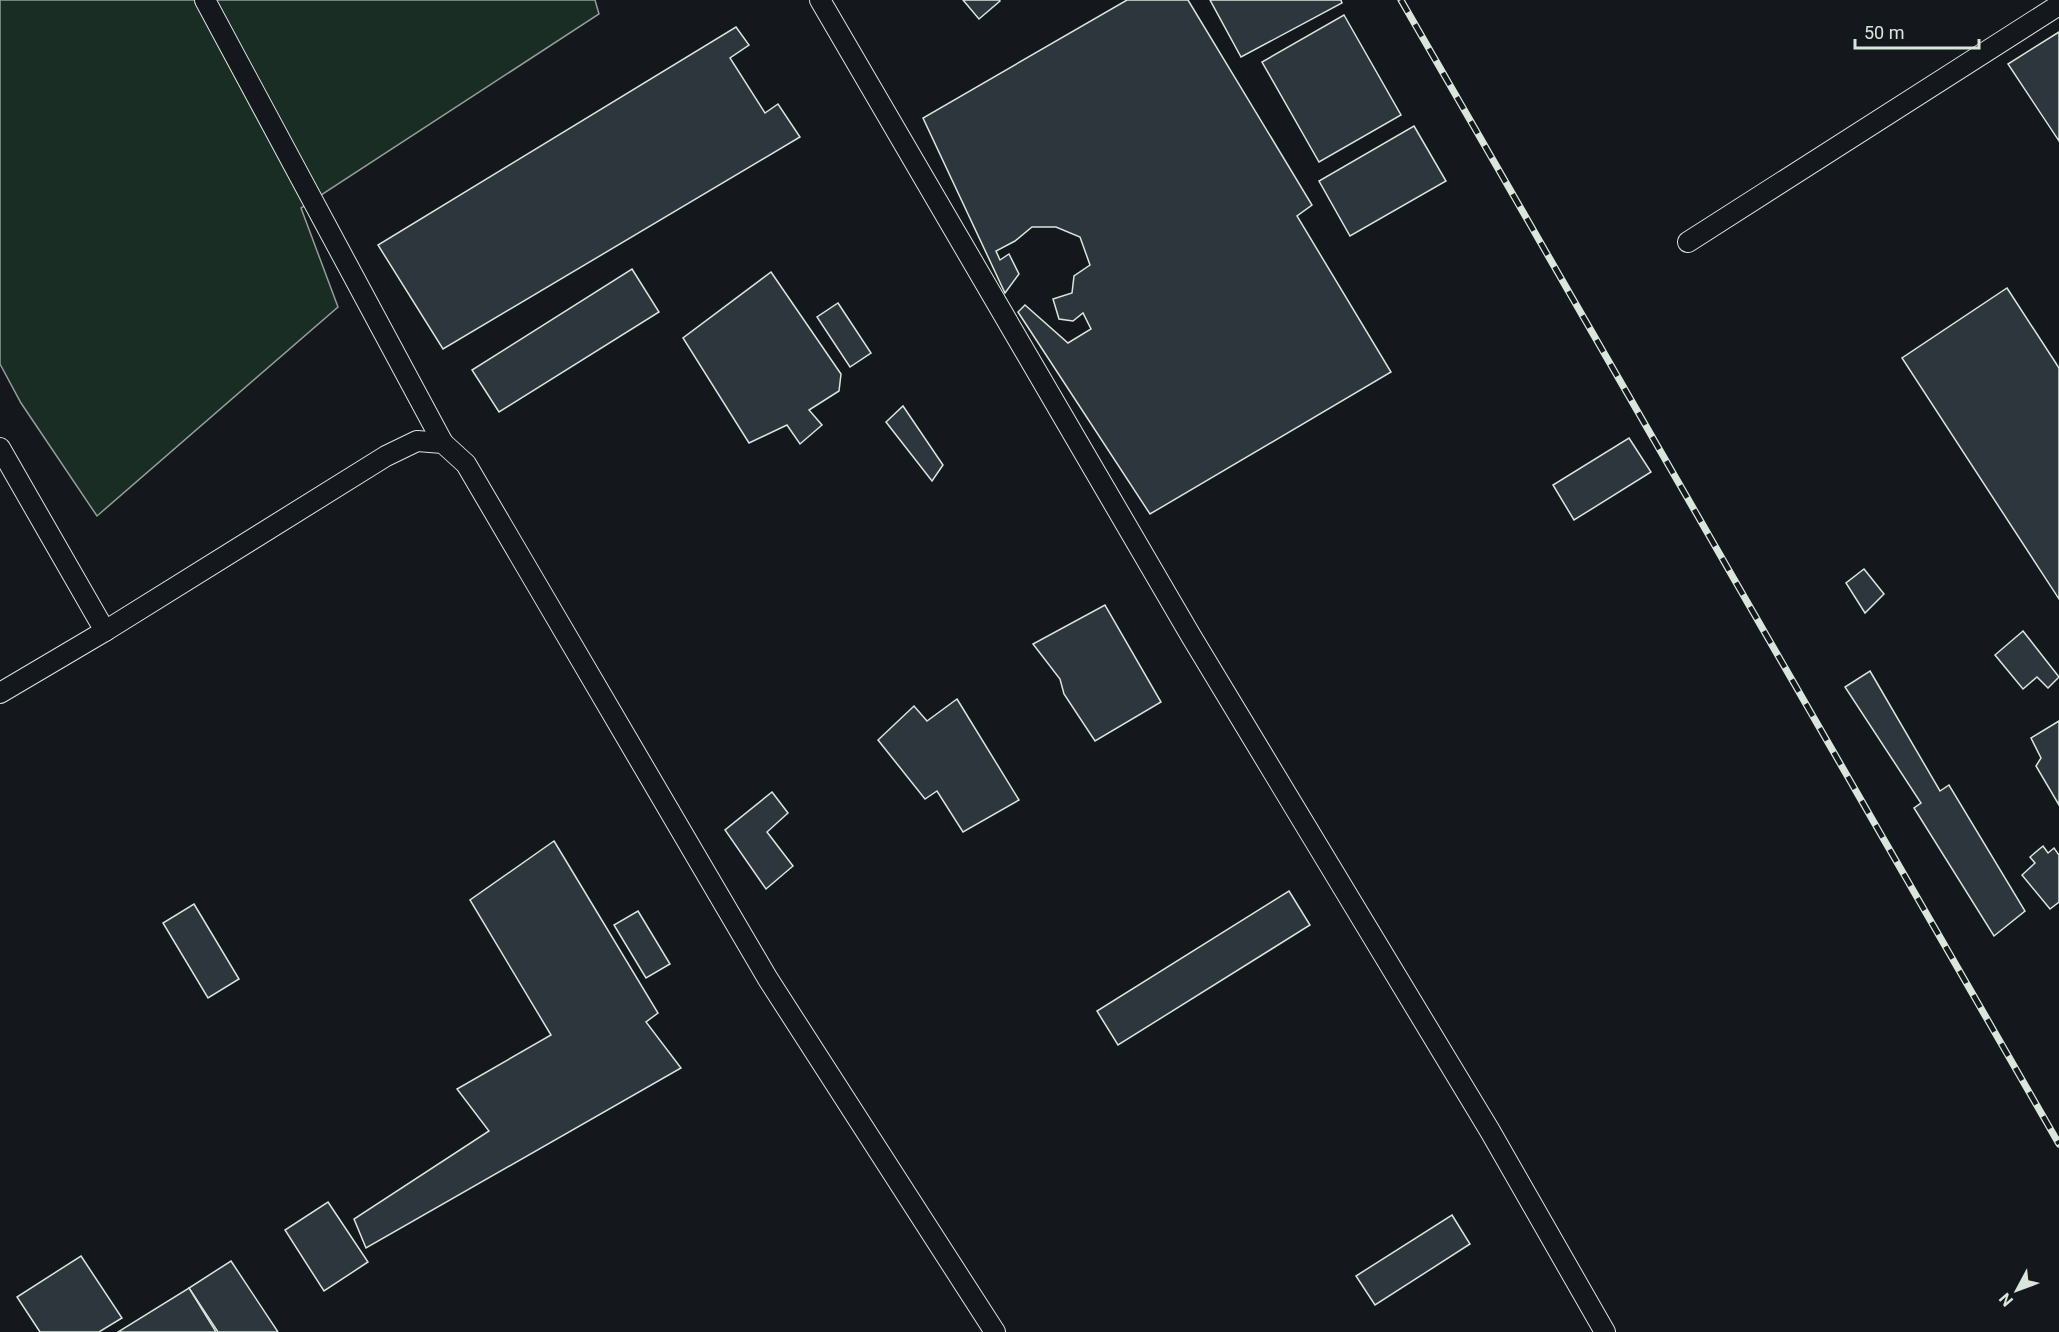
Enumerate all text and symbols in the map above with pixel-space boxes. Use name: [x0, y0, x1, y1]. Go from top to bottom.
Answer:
scale bar: [1855, 12, 1980, 50]
text: 50 m: [1864, 22, 1904, 43]
north arrow: [1987, 1260, 2047, 1320]
text: N: [1995, 1289, 2017, 1310]

